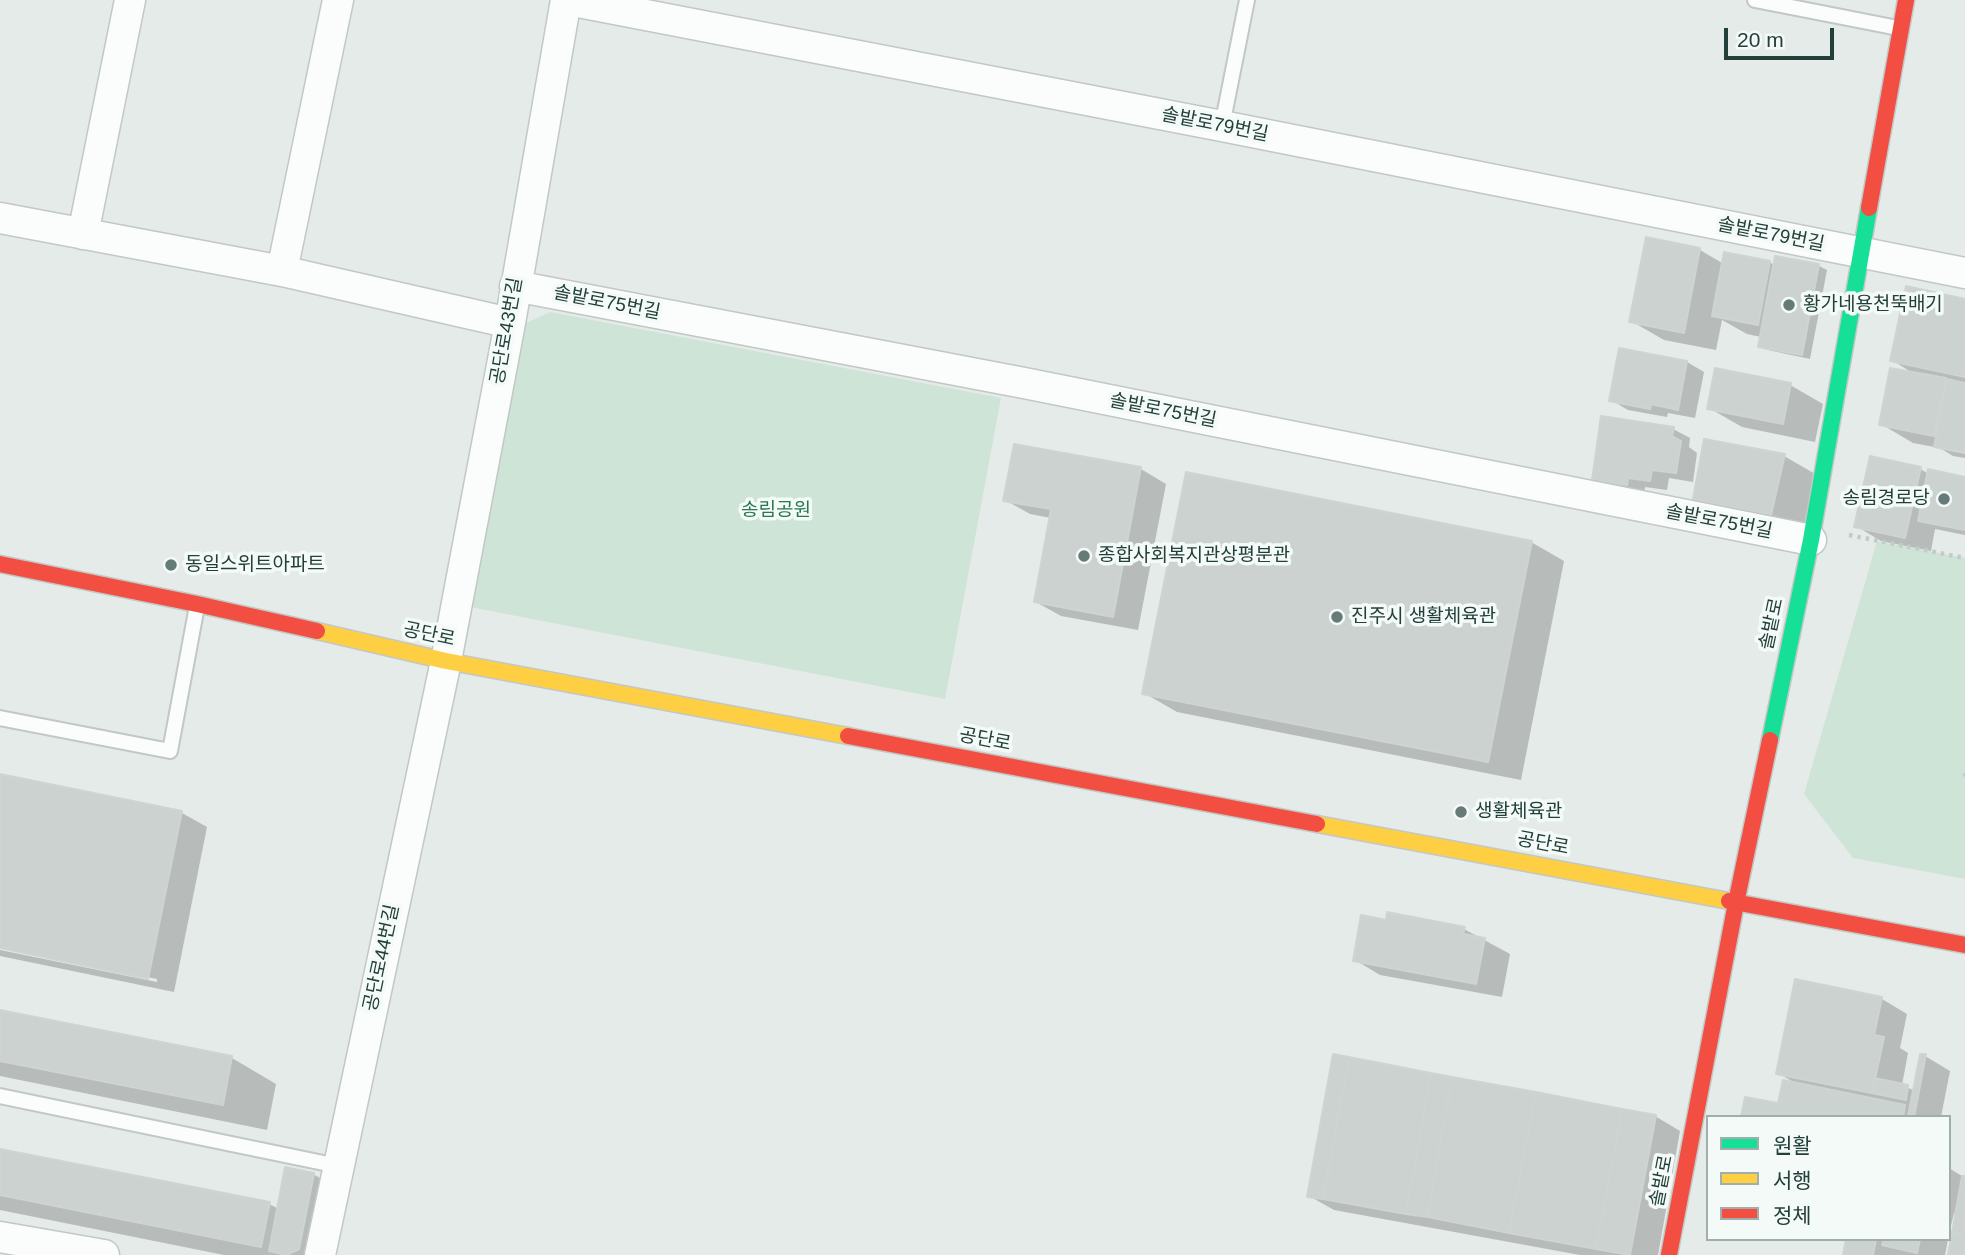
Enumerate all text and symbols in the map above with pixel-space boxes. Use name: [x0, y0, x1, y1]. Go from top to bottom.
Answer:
scale bar: [1727, 14, 1837, 58]
text: 20 m: [1737, 28, 1784, 51]
street label: 솔밭로79번길: [1160, 103, 1270, 147]
street label: 솔밭로79번길: [1716, 213, 1826, 257]
street label: 공단로43번길: [486, 276, 528, 386]
street label: 솔밭로75번길: [552, 281, 662, 325]
place label: 황가네용천뚝배기: [1803, 294, 1943, 316]
marker: 황가네용천뚝배기: [1781, 297, 1797, 313]
street label: 솔밭로75번길: [1108, 389, 1218, 433]
place label: 송림경로당: [1843, 488, 1930, 510]
marker: 송림경로당: [1936, 491, 1952, 507]
park label: 송림공원: [741, 500, 811, 522]
street label: 솔밭로75번길: [1664, 500, 1774, 544]
place label: 종합사회복지관상평분관: [1098, 545, 1290, 567]
marker: 종합사회복지관상평분관: [1076, 548, 1092, 564]
place label: 동일스위트아파트: [185, 554, 325, 576]
marker: 동일스위트아파트: [163, 557, 179, 573]
street label: 솔밭로: [1755, 596, 1789, 652]
place label: 진주시 생활체육관: [1351, 606, 1496, 628]
marker: 진주시 생활체육관: [1329, 609, 1345, 625]
street label: 공단로: [401, 618, 457, 652]
street label: 공단로: [957, 724, 1013, 756]
place label: 생활체육관: [1475, 801, 1562, 823]
marker: 생활체육관: [1453, 804, 1469, 820]
street label: 공단로: [1515, 828, 1571, 860]
street label: 공단로44번길: [360, 903, 404, 1013]
legend: [1706, 1115, 1951, 1241]
text: 원활: [1773, 1134, 1812, 1157]
street label: 솔밭로: [1646, 1153, 1678, 1209]
text: 서행: [1773, 1169, 1812, 1192]
text: 정체: [1773, 1204, 1812, 1227]

